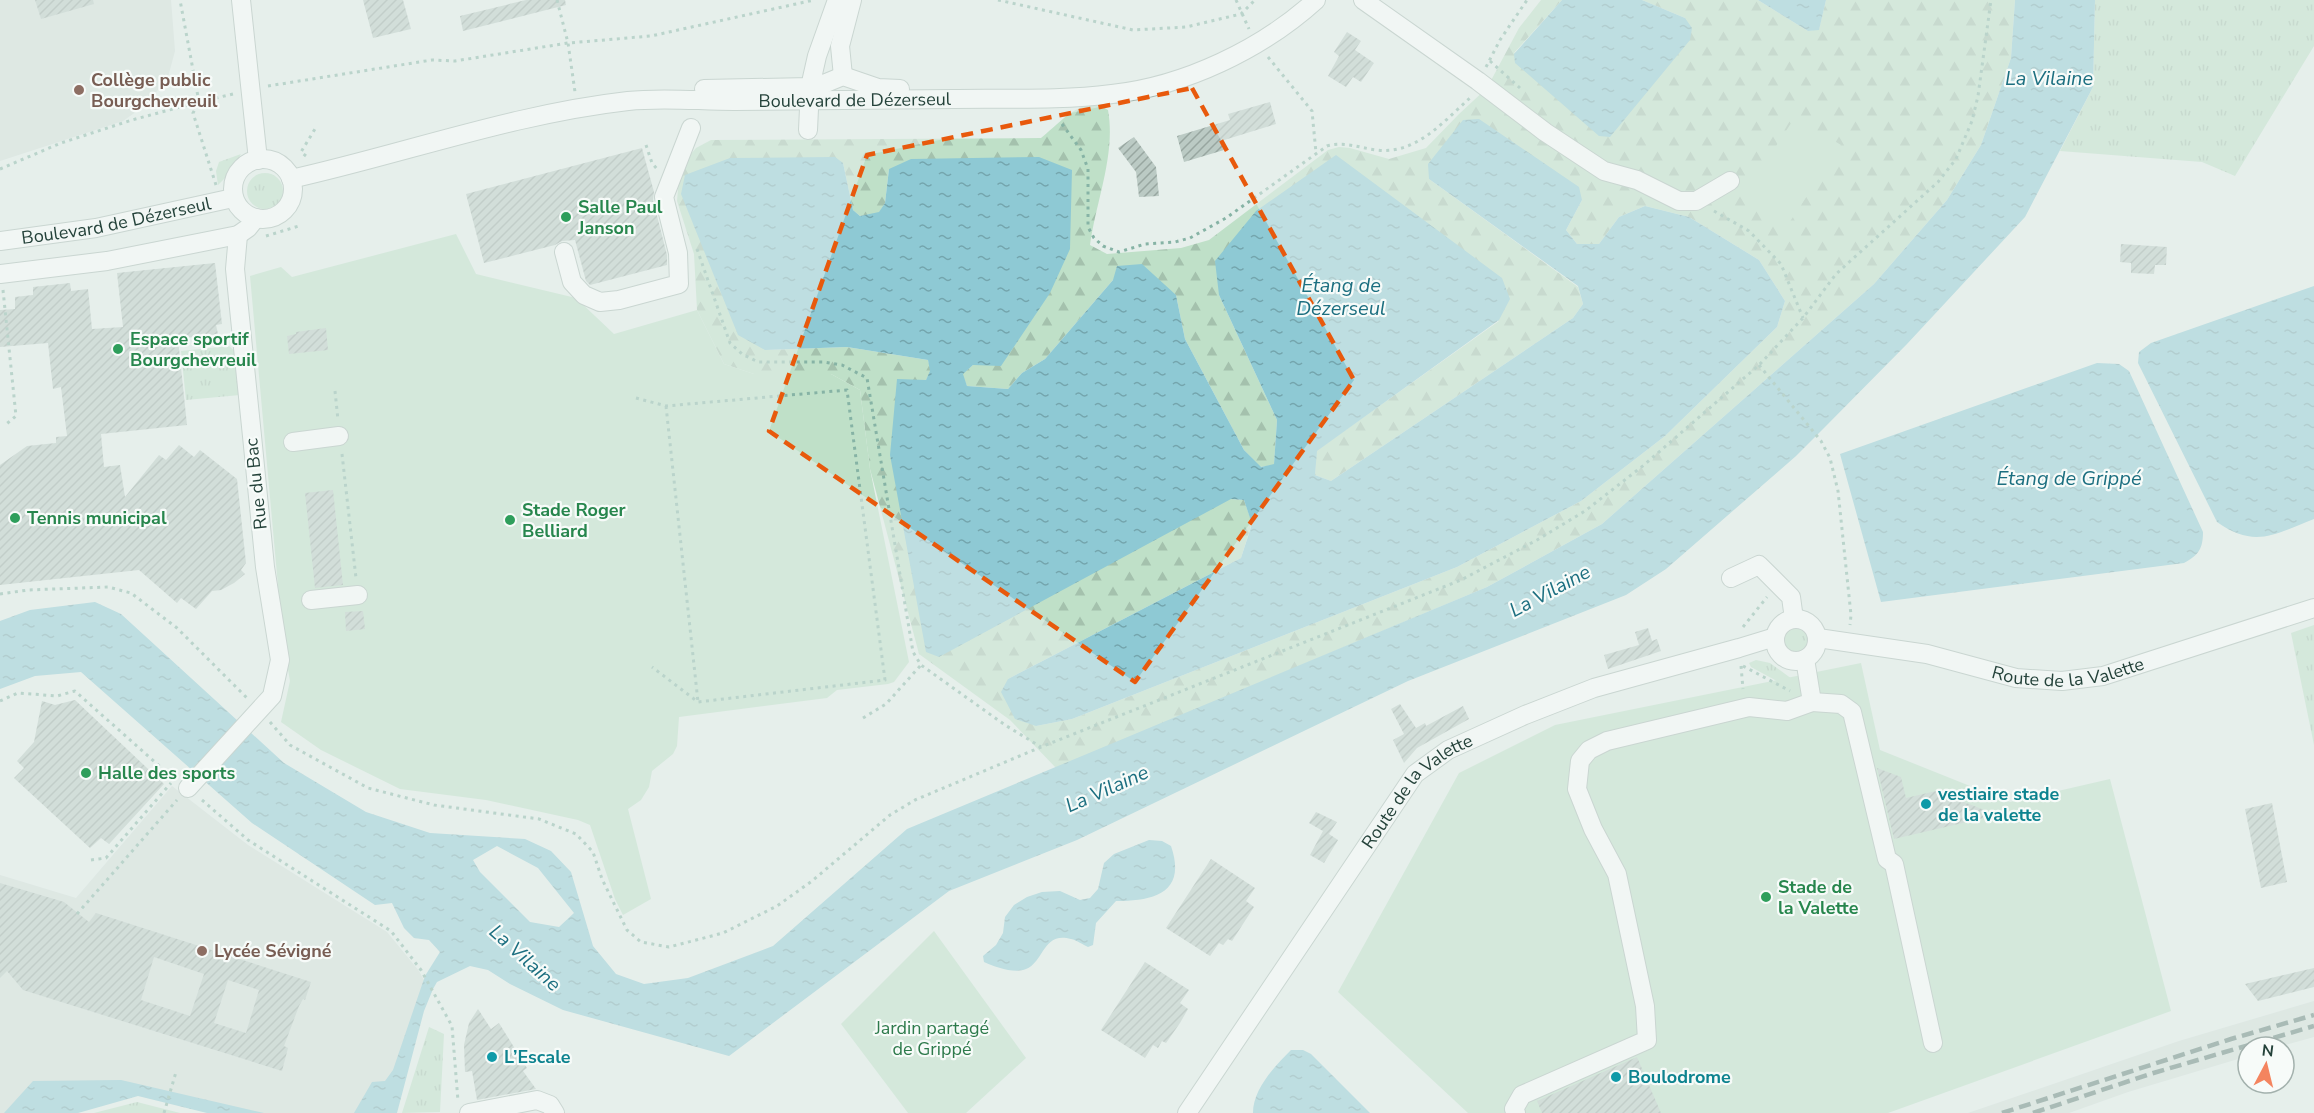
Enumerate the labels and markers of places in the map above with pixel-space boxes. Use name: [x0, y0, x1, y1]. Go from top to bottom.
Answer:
place label: Collège public Bourgchevreuil: [91, 68, 218, 113]
marker: Collège public Bourgchevreuil: [72, 83, 86, 97]
place label: Salle Paul Janson: [577, 195, 663, 240]
marker: Salle Paul Janson: [559, 210, 573, 224]
place label: Espace sportif Bourgchevreuil: [130, 327, 257, 372]
marker: Espace sportif Bourgchevreuil: [111, 342, 125, 356]
place label: Stade Roger Belliard: [522, 498, 626, 543]
place label: Tennis municipal: [27, 506, 167, 530]
marker: Tennis municipal: [8, 511, 22, 525]
marker: Stade Roger Belliard: [503, 513, 517, 527]
place label: Halle des sports: [98, 761, 235, 785]
marker: Halle des sports: [79, 766, 93, 780]
place label: vestiaire stade de la valette: [1937, 782, 2059, 827]
marker: vestiaire stade de la valette: [1919, 797, 1933, 811]
place label: Stade de la Valette: [1778, 875, 1859, 920]
marker: Stade de la Valette: [1759, 890, 1773, 904]
place label: Lycée Sévigné: [214, 939, 332, 963]
marker: Lycée Sévigné: [195, 944, 209, 958]
place label: L’Escale: [504, 1045, 571, 1069]
marker: L’Escale: [485, 1050, 499, 1064]
place label: Boulodrome: [1628, 1065, 1731, 1089]
marker: Boulodrome: [1609, 1070, 1623, 1084]

